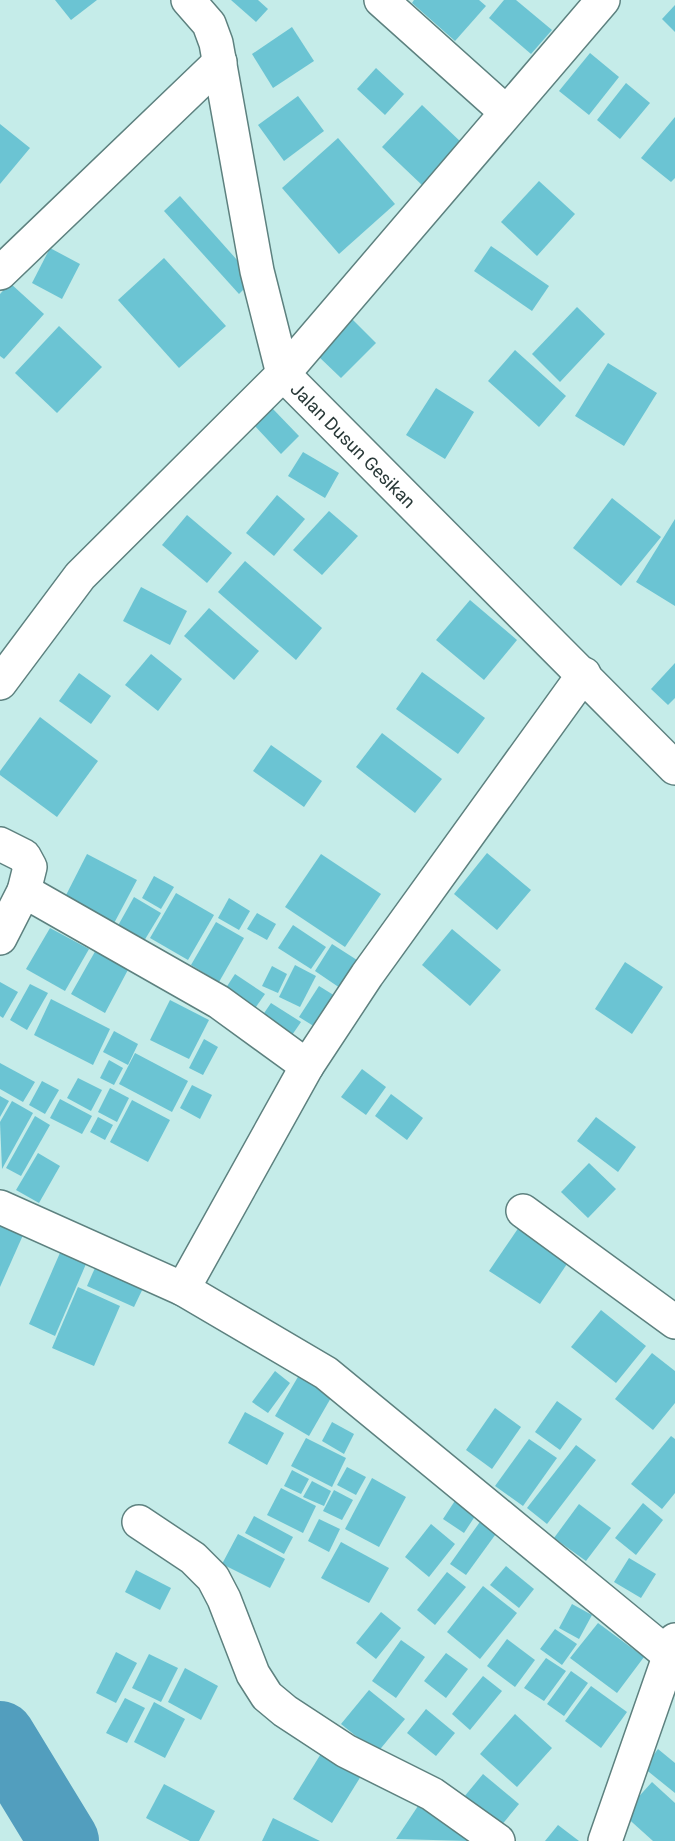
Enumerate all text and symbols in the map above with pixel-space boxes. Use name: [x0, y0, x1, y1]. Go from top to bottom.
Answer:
street label: Jalan Dusun Gesikan: [287, 378, 420, 512]

